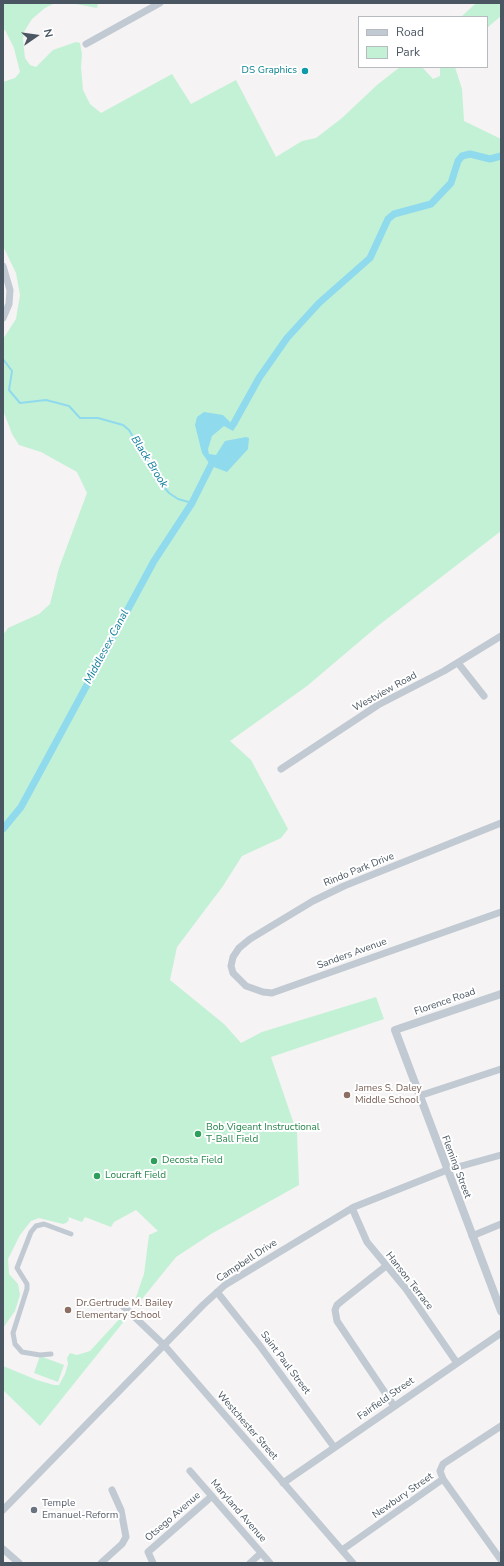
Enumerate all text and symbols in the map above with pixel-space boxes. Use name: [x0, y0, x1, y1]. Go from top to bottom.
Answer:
north arrow: [16, 16, 56, 56]
legend: [358, 16, 488, 68]
text: Road: [396, 24, 424, 40]
text: N: [40, 27, 56, 39]
text: Park: [396, 44, 420, 60]
place label: DS Graphics: [242, 65, 297, 77]
marker: DS Graphics: [300, 66, 310, 76]
water label: Black Brook: [128, 433, 170, 491]
water label: Middlesex Canal: [82, 608, 132, 686]
street label: Westview Road: [351, 670, 419, 714]
street label: Rindo Park Drive: [322, 850, 396, 890]
street label: Sanders Avenue: [316, 936, 388, 972]
street label: Florence Road: [413, 986, 477, 1018]
place label: James S. Daley Middle School: [355, 1083, 422, 1106]
marker: James S. Daley Middle School: [342, 1090, 352, 1100]
place label: Bob Vigeant Instructional T-Ball Field: [206, 1122, 320, 1146]
marker: Bob Vigeant Instructional T-Ball Field: [193, 1129, 203, 1139]
street label: Fleming Street: [439, 1134, 473, 1200]
place label: Decosta Field: [162, 1155, 223, 1167]
marker: Decosta Field: [149, 1156, 159, 1166]
place label: Loucraft Field: [105, 1170, 166, 1182]
marker: Loucraft Field: [92, 1171, 102, 1181]
street label: Campbell Drive: [215, 1237, 279, 1285]
street label: Hanson Terrace: [383, 1250, 435, 1312]
place label: Dr.Gertrude M. Bailey Elementary School: [76, 1298, 173, 1322]
marker: Dr.Gertrude M. Bailey Elementary School: [63, 1305, 73, 1315]
street label: Saint Paul Street: [258, 1329, 312, 1397]
street label: Fairfield Street: [355, 1375, 417, 1423]
street label: Westchester Street: [214, 1389, 280, 1463]
street label: Newbury Street: [370, 1471, 436, 1521]
street label: Maryland Avenue: [207, 1477, 269, 1545]
street label: Otsego Avenue: [143, 1490, 203, 1544]
place label: Temple Emanuel-Reform: [42, 1498, 118, 1522]
marker: Temple Emanuel-Reform: [29, 1505, 39, 1515]

